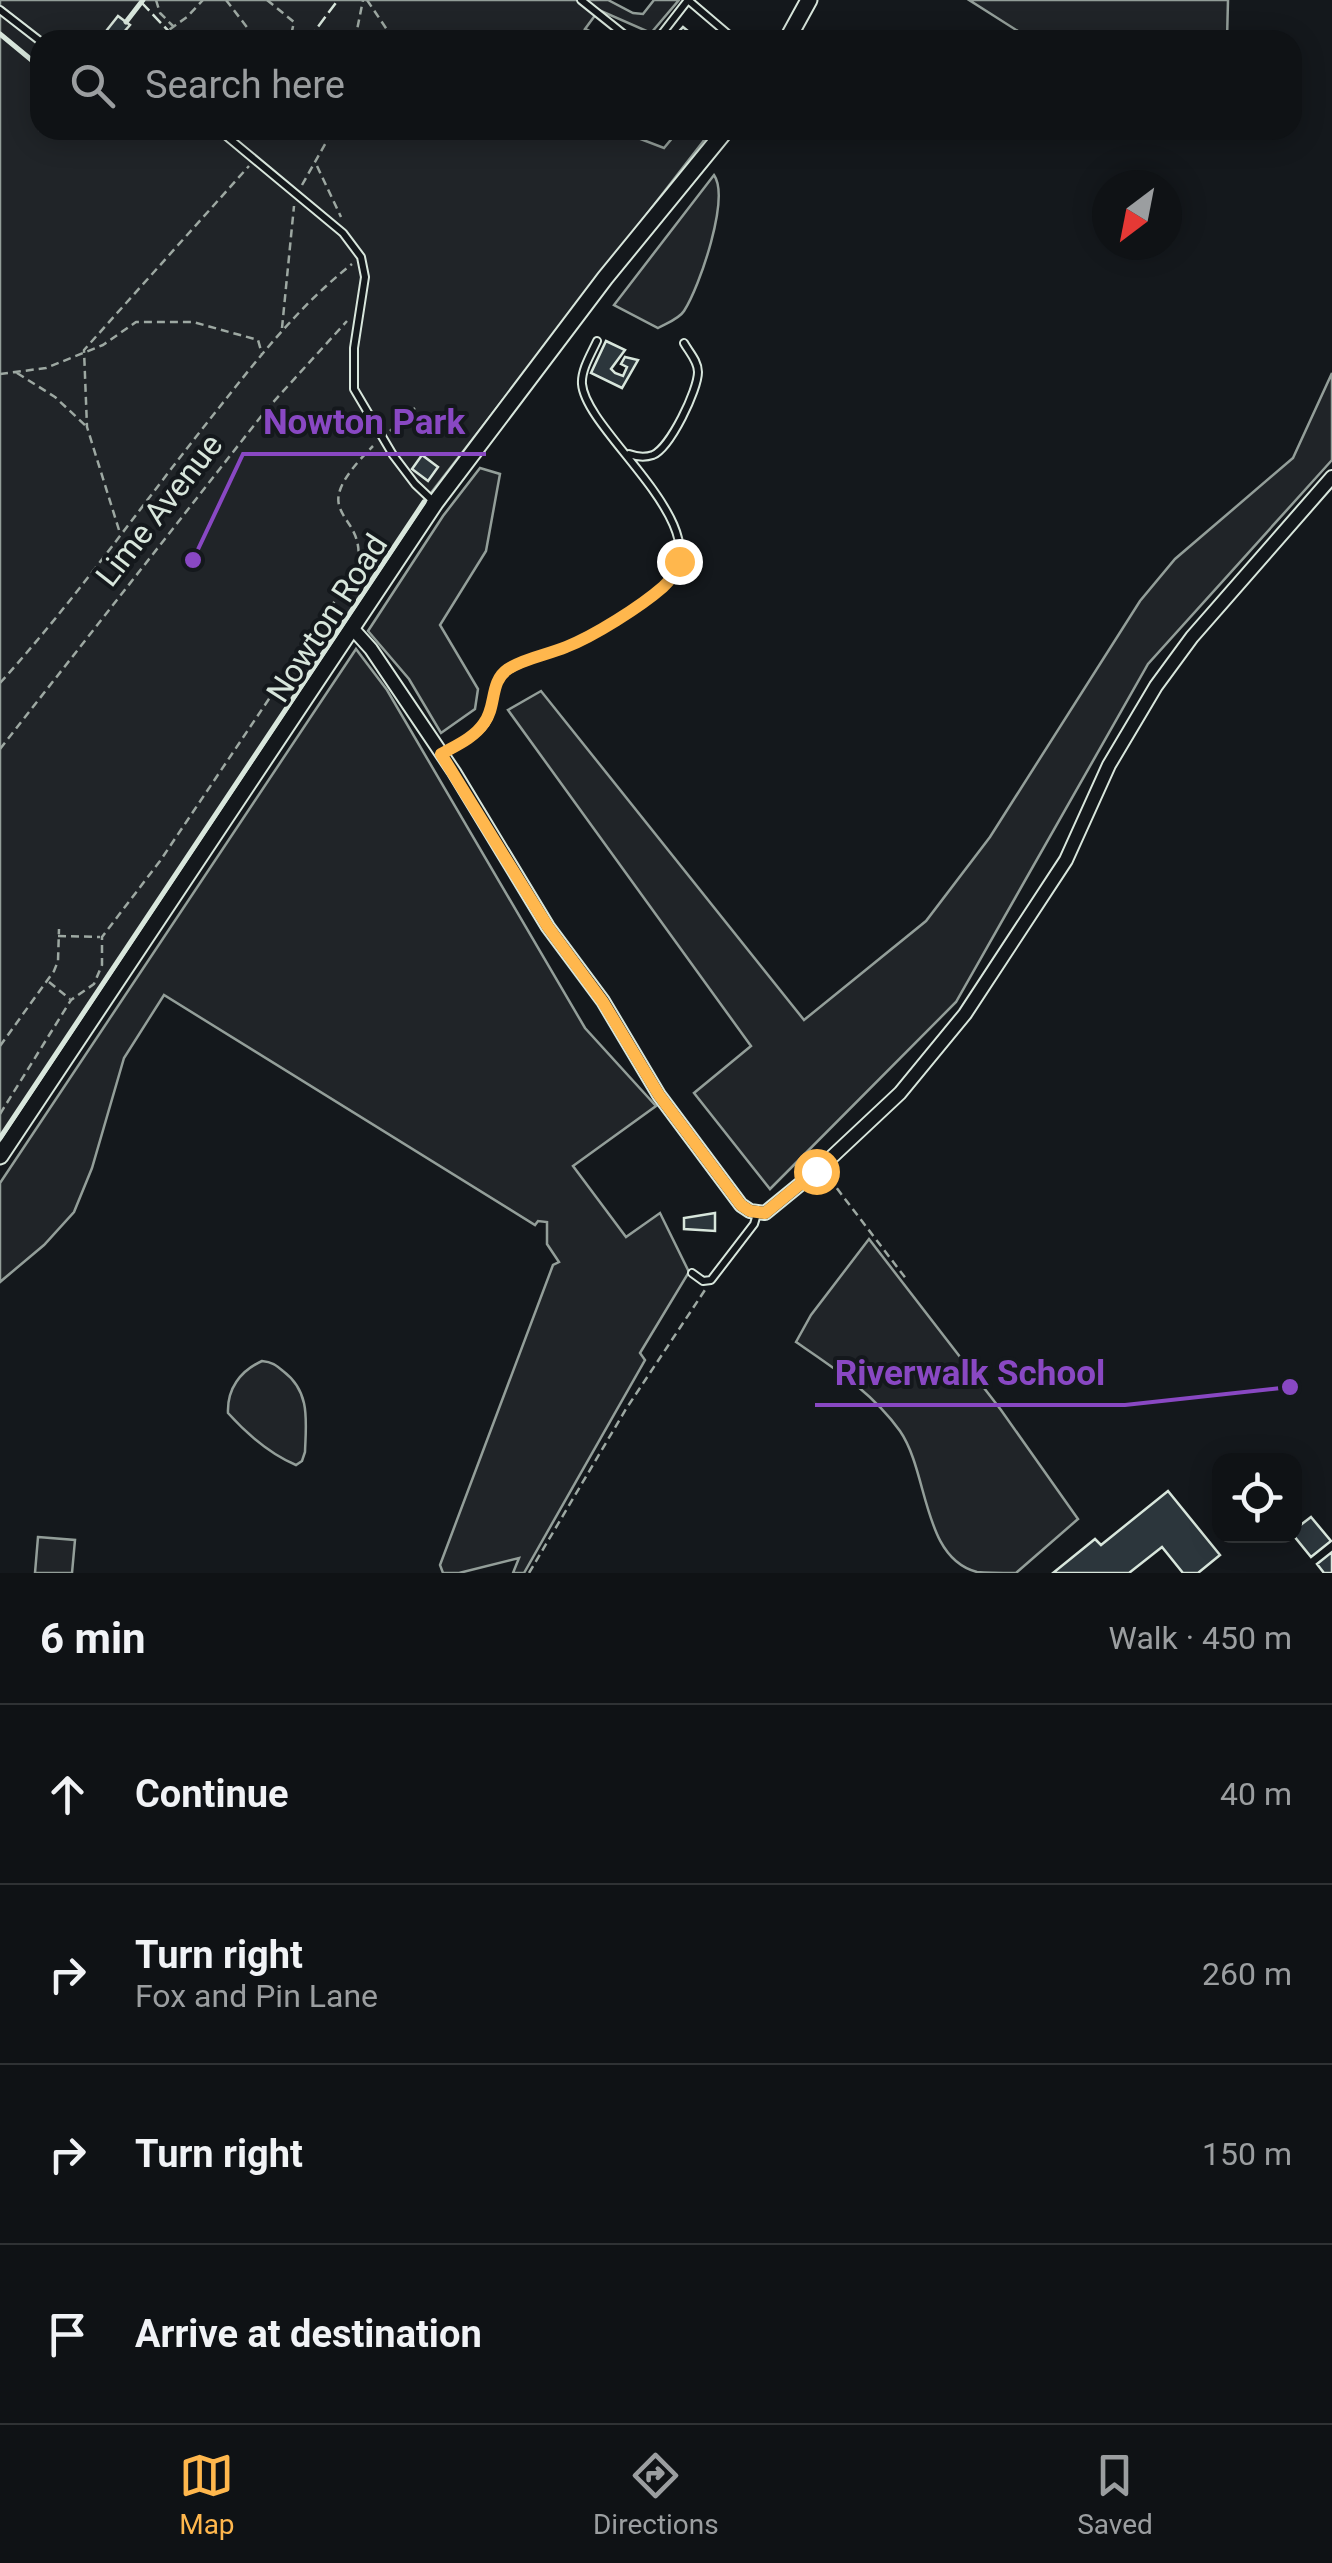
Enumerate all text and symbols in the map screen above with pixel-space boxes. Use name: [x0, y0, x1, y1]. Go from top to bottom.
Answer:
search box: [30, 30, 1302, 140]
icon: search: [65, 58, 120, 113]
text: Search here: [145, 63, 345, 107]
north arrow: [1092, 170, 1182, 260]
callout: Nowton Park: [243, 389, 486, 454]
text: Nowton Park: [263, 402, 466, 443]
street label: Lime Avenue: [88, 426, 230, 594]
street label: Nowton Road: [259, 527, 395, 709]
route end: [657, 539, 703, 585]
route start: [794, 1149, 840, 1195]
callout: Riverwalk School: [815, 1340, 1125, 1405]
text: Riverwalk School: [835, 1353, 1105, 1394]
map controls: [1212, 1453, 1302, 1543]
button: locate: [1212, 1453, 1302, 1543]
text: 6 min: [40, 1614, 146, 1663]
text: Walk · 450 m: [1109, 1619, 1292, 1657]
icon: ahead: [40, 1767, 95, 1822]
text: Continue: [135, 1772, 289, 1816]
text: 40 m: [1220, 1775, 1292, 1813]
text: Turn right: [135, 1933, 303, 1977]
icon: right: [40, 1947, 95, 2002]
text: 260 m: [1202, 1955, 1292, 1993]
text: Fox and Pin Lane: [135, 1977, 378, 2015]
icon: right: [40, 2127, 95, 2182]
text: Turn right: [135, 2132, 303, 2176]
text: 150 m: [1202, 2135, 1292, 2173]
icon: arrive: [40, 2307, 95, 2362]
text: Arrive at destination: [135, 2312, 482, 2356]
tab: Map: [179, 2448, 235, 2541]
tab: Directions: [593, 2448, 719, 2541]
tab: Saved: [1077, 2448, 1153, 2541]

